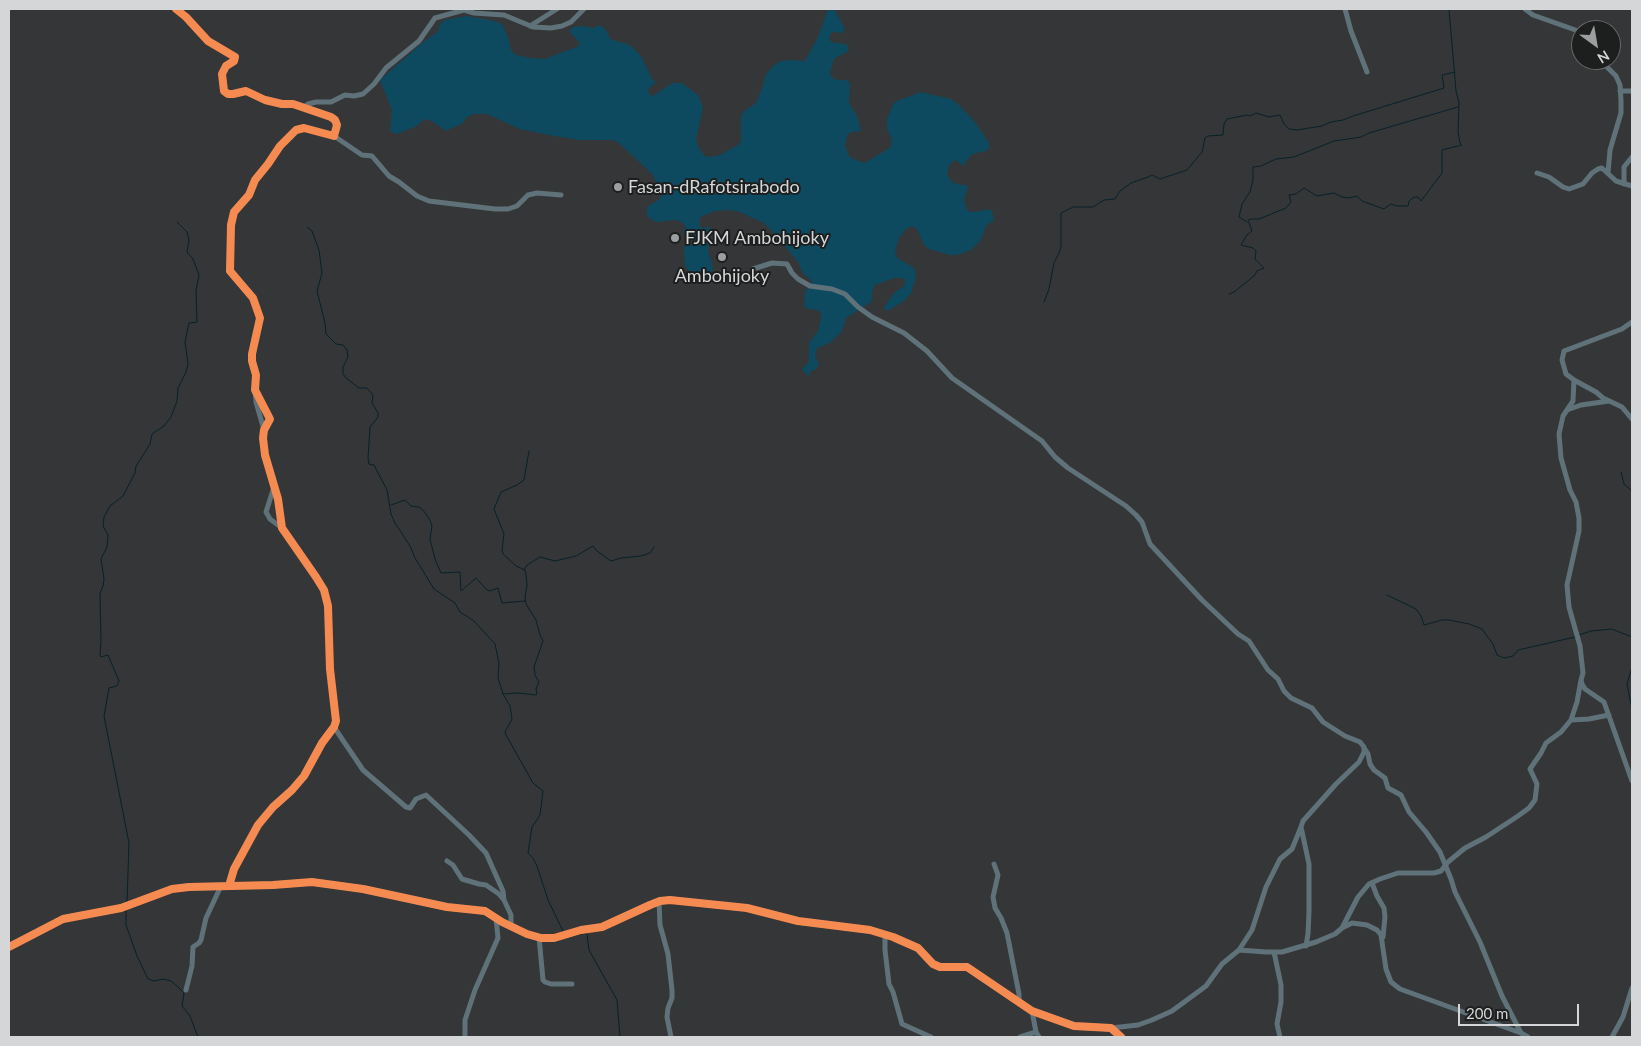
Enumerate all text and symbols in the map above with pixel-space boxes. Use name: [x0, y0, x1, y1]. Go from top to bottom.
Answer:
north arrow: [1571, 20, 1621, 70]
text: N: [1595, 47, 1613, 67]
place label: Fasan-dRafotsirabodo: [628, 176, 800, 198]
marker: Fasan-dRafotsirabodo: [612, 181, 624, 193]
place label: FJKM Ambohijoky: [685, 227, 829, 249]
marker: FJKM Ambohijoky: [669, 232, 681, 244]
marker: Ambohijoky: [716, 251, 728, 263]
place label: Ambohijoky: [675, 265, 769, 287]
scale bar: [1461, 994, 1582, 1026]
text: 200 m: [1466, 1004, 1508, 1022]

